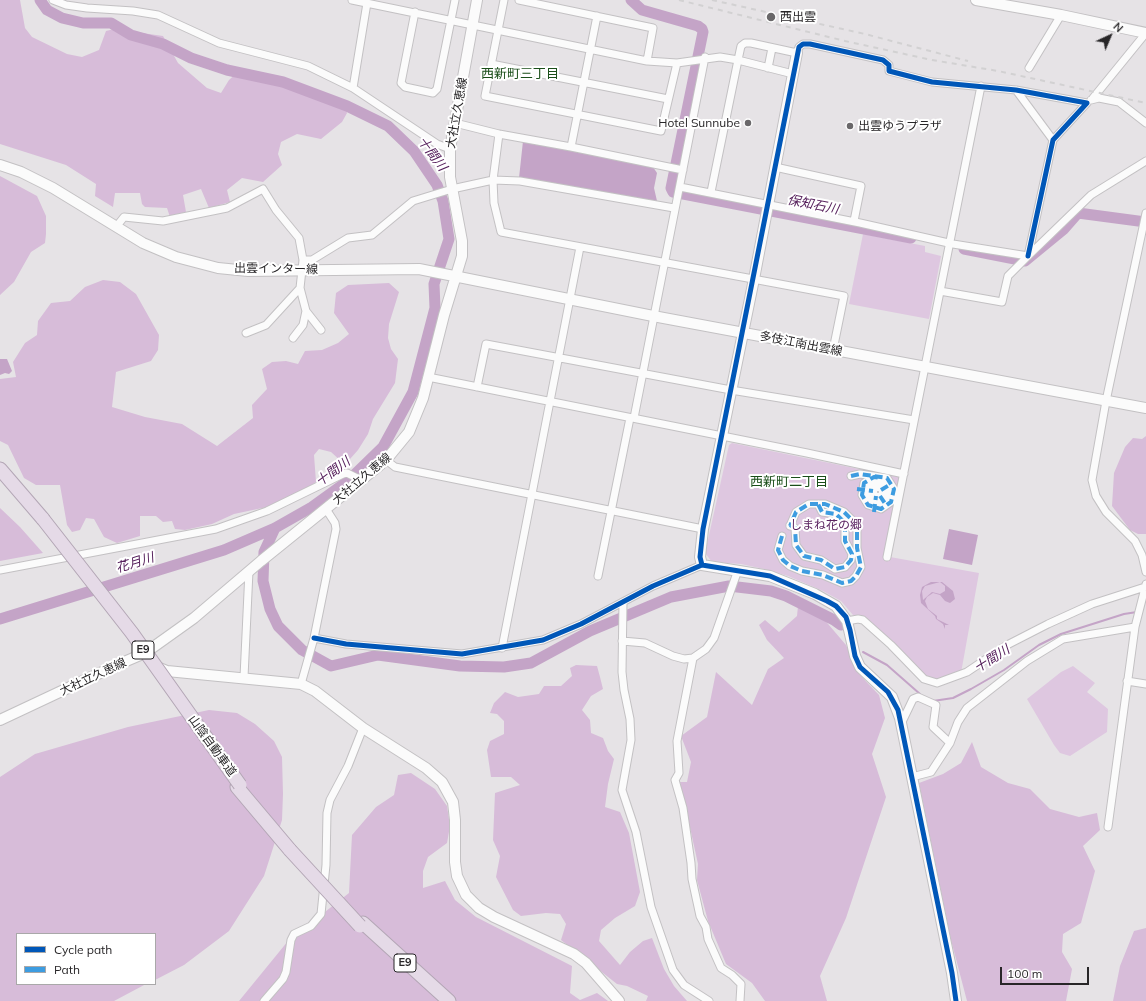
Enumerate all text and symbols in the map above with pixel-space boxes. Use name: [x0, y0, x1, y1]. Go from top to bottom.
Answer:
place label: 西出雲: [780, 10, 816, 24]
marker: 西出雲: [765, 11, 777, 23]
north arrow: [1090, 16, 1130, 56]
text: N: [1110, 19, 1126, 35]
district label: 西新町三丁目: [481, 66, 559, 82]
street label: 大社立久恵線: [444, 76, 470, 150]
place label: Hotel Sunnube: [658, 116, 740, 130]
marker: Hotel Sunnube: [743, 118, 753, 128]
place label: 出雲ゆうプラザ: [858, 119, 942, 133]
marker: 出雲ゆうプラザ: [845, 121, 855, 131]
water label: 十間川: [414, 134, 450, 174]
water label: 保知石川: [786, 192, 840, 218]
street label: 出雲インター線: [234, 261, 318, 277]
street label: 多伎江南出雲線: [758, 329, 844, 359]
street label: 大社立久恵線: [330, 450, 394, 508]
water label: 十間川: [313, 454, 353, 490]
district label: 西新町二丁目: [750, 474, 828, 490]
park label: しまね花の郷: [790, 518, 862, 532]
water label: 花月川: [114, 550, 156, 576]
road number: E9: [132, 641, 154, 659]
water label: 十間川: [971, 642, 1013, 676]
street label: 大社立久恵線: [57, 655, 129, 699]
street label: 山陰自動車道: [185, 713, 239, 779]
legend: [16, 933, 156, 985]
text: Cycle path: [54, 942, 112, 957]
road number: E9: [394, 954, 416, 972]
scale bar: [1002, 959, 1091, 985]
text: Path: [54, 962, 80, 977]
text: 100 m: [1007, 966, 1042, 981]

